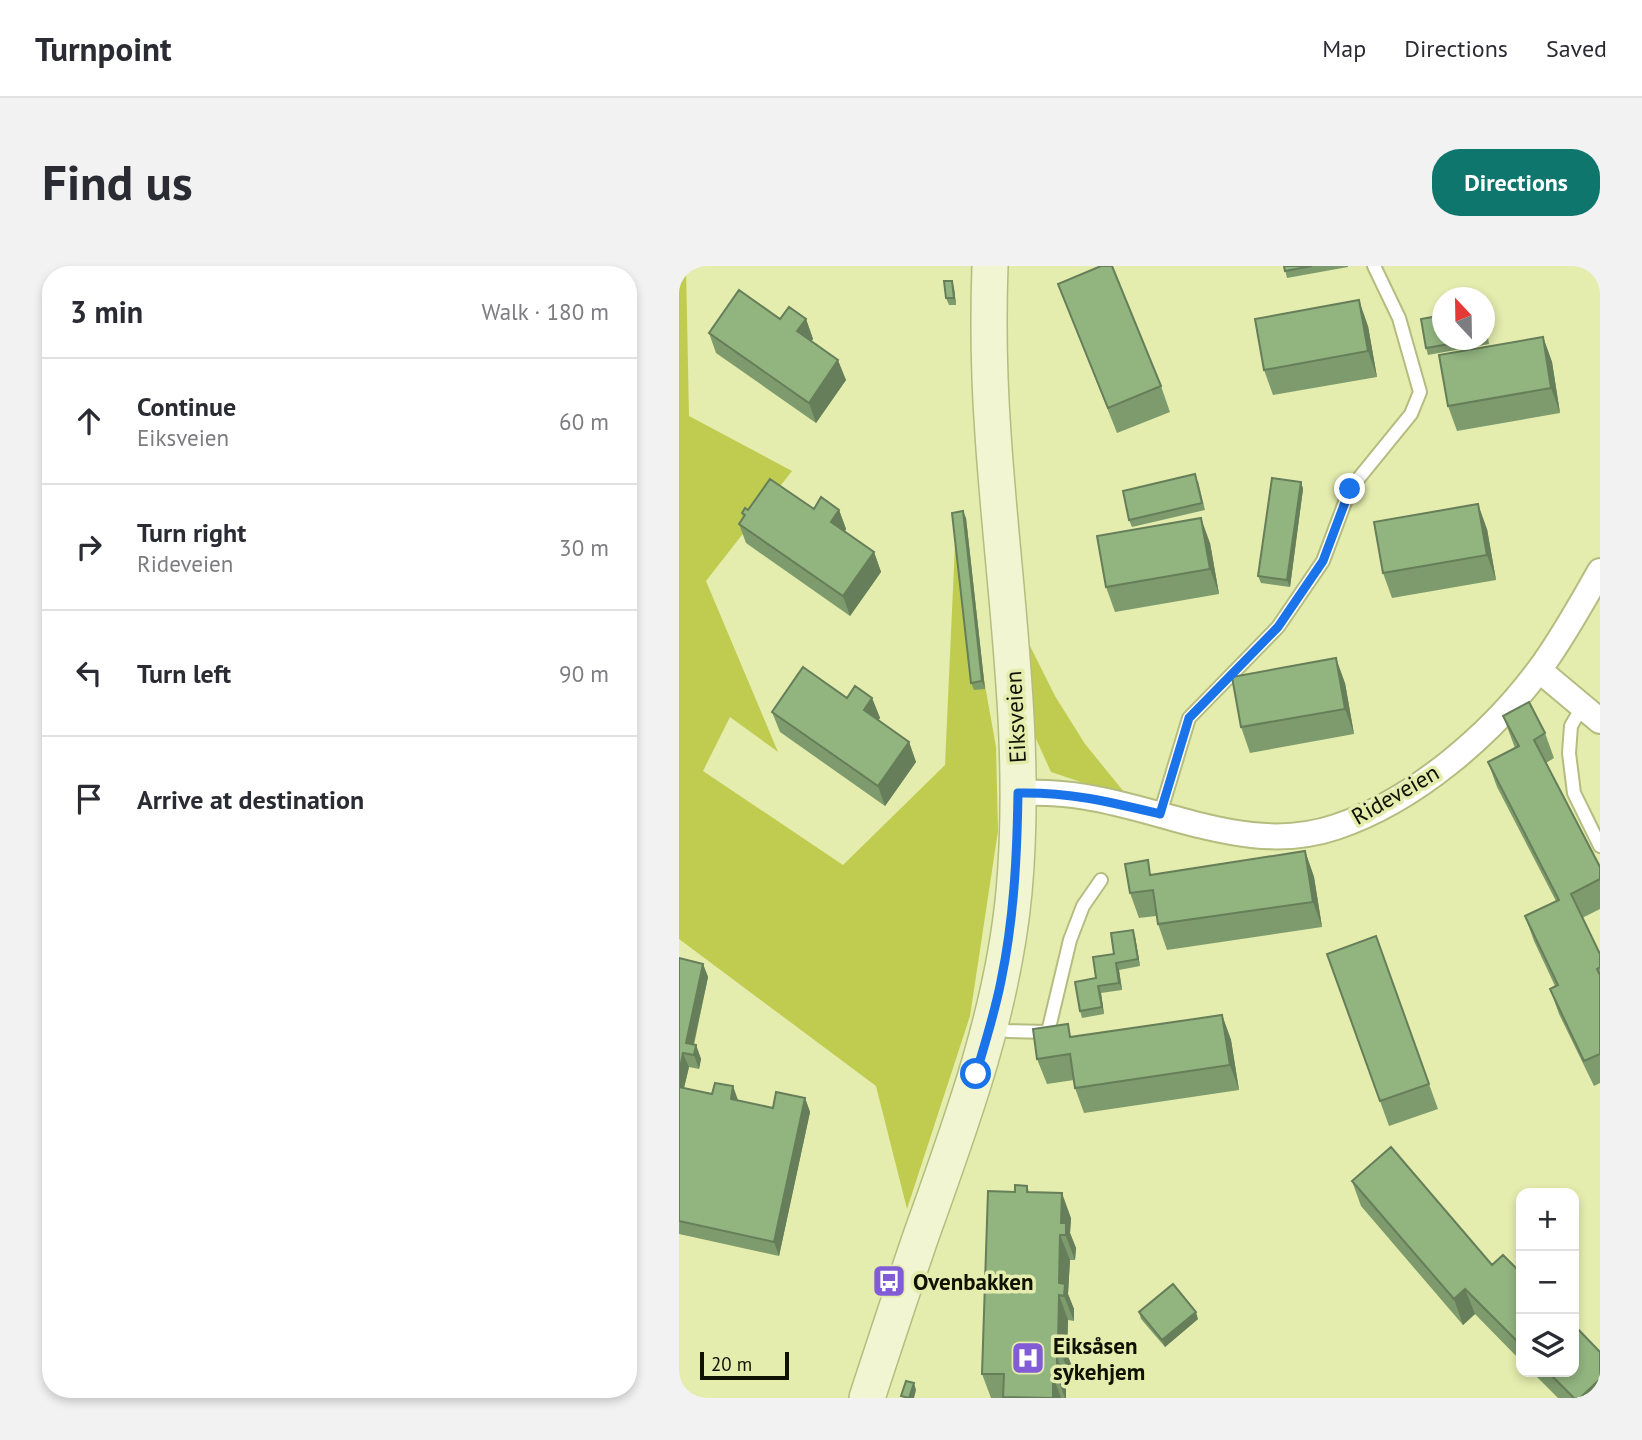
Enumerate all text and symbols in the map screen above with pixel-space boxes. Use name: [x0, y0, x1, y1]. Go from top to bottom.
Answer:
text: Turnpoint: [35, 27, 172, 70]
text: Map: [1322, 33, 1366, 64]
text: Directions: [1404, 33, 1508, 64]
text: Saved: [1546, 33, 1607, 64]
button: Directions: [1432, 149, 1600, 216]
text: Find us: [42, 150, 193, 214]
north arrow: [1432, 287, 1495, 350]
text: 3 min: [70, 292, 143, 331]
text: Walk · 180 m: [482, 297, 609, 326]
text: Continue: [137, 390, 236, 423]
icon: ahead: [70, 402, 108, 440]
text: 60 m: [559, 407, 609, 436]
text: Eiksveien: [137, 423, 229, 452]
route end: [1334, 473, 1365, 504]
text: Turn right: [137, 516, 246, 549]
icon: right: [70, 528, 108, 566]
text: 30 m: [559, 533, 609, 562]
text: Rideveien: [137, 549, 233, 578]
icon: left: [70, 654, 108, 692]
text: Turn left: [137, 657, 231, 690]
text: 90 m: [559, 659, 609, 688]
street label: Eiksveien: [998, 670, 1032, 764]
street label: Rideveien: [1346, 757, 1444, 831]
icon: arrive: [70, 780, 108, 818]
text: Arrive at destination: [137, 783, 364, 816]
route start: [960, 1058, 991, 1089]
map controls: [1516, 1188, 1579, 1377]
button: +: [1516, 1188, 1579, 1251]
button: −: [1516, 1251, 1579, 1314]
bus stop icon: Ovenbakken: [870, 1262, 908, 1300]
place label: Ovenbakken: [913, 1267, 1034, 1296]
button: layers: [1516, 1314, 1579, 1377]
place label: Eiksåsen sykehjem: [1053, 1331, 1145, 1386]
hospital icon: Eiksåsen sykehjem: [1009, 1339, 1047, 1377]
scale bar: [700, 1349, 789, 1381]
text: 20 m: [711, 1352, 752, 1376]

